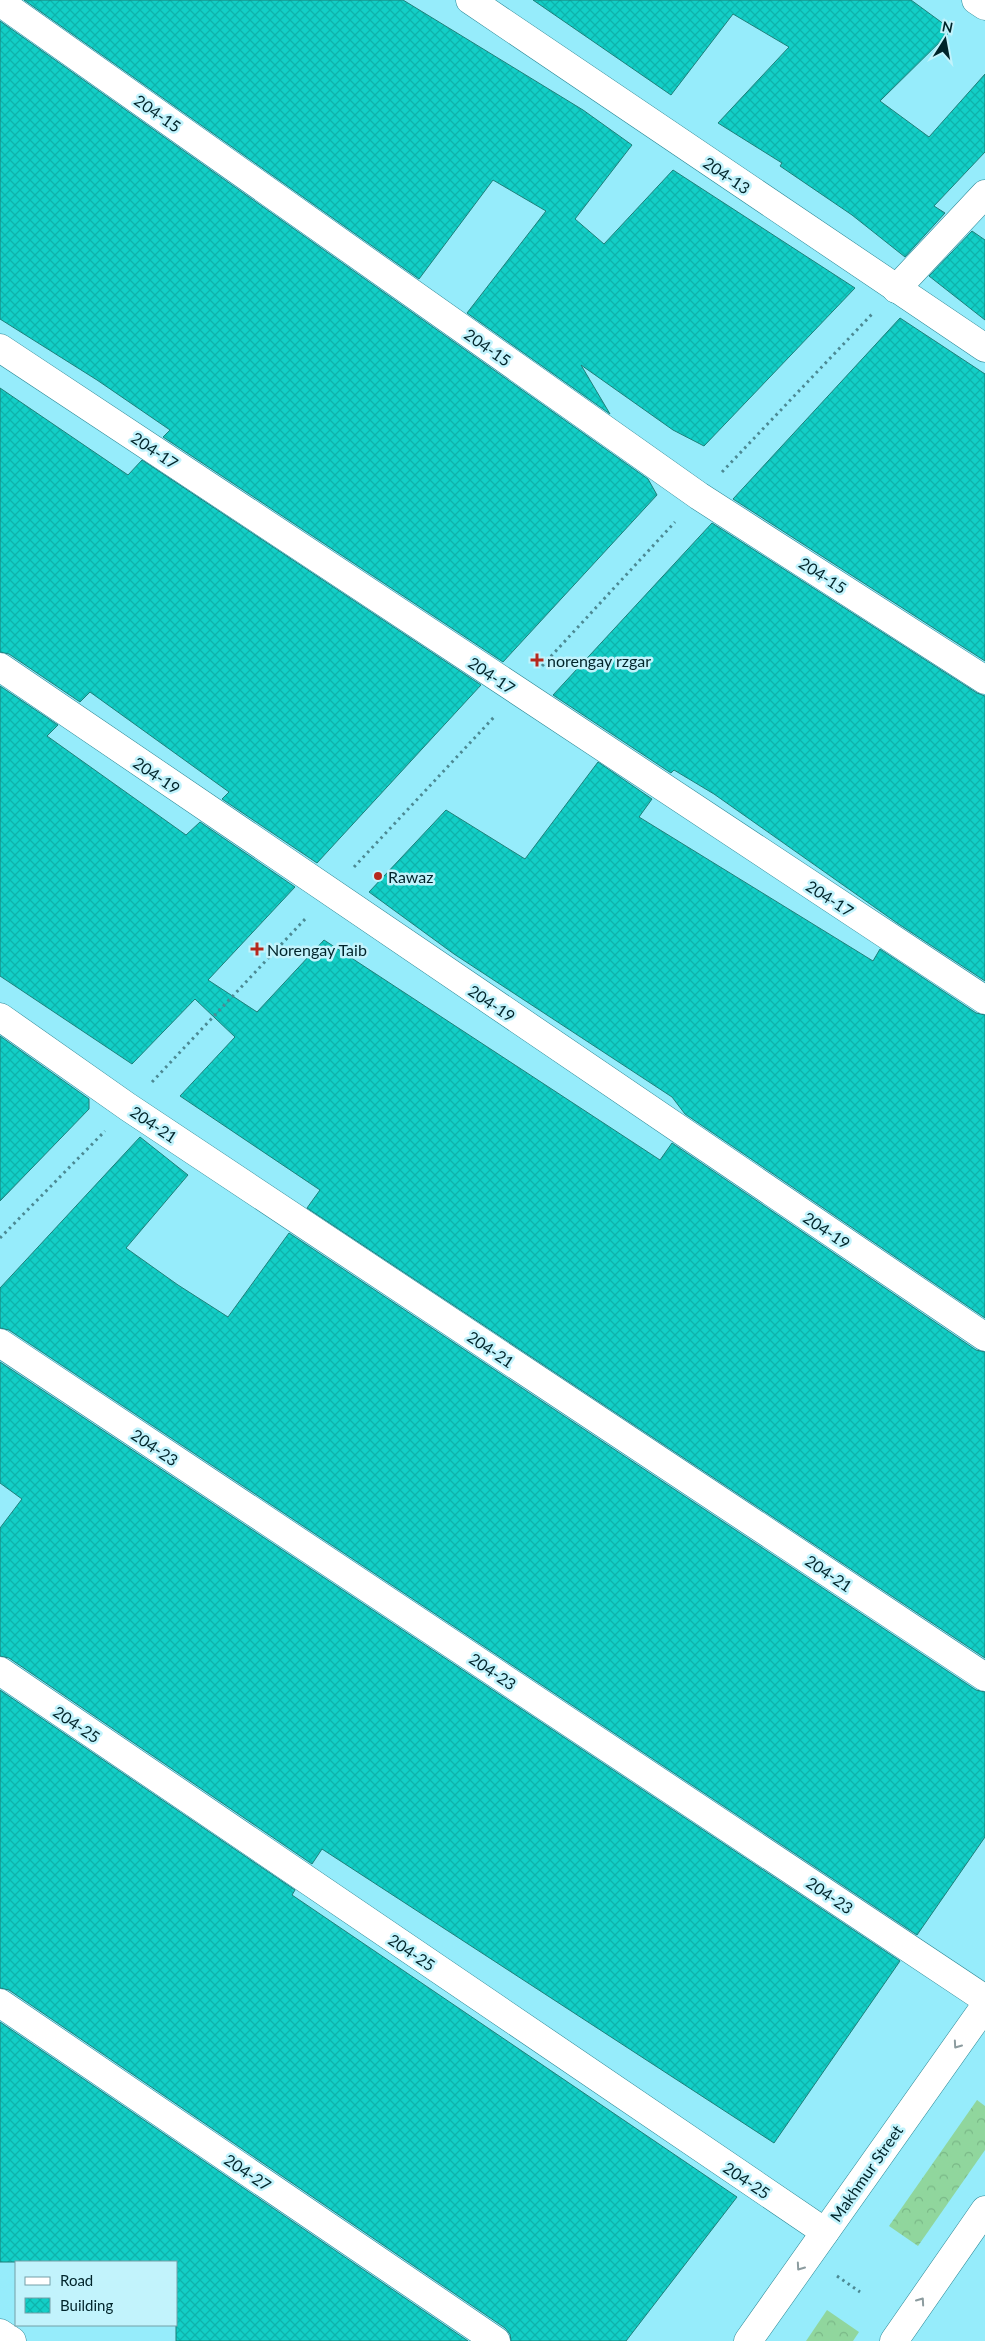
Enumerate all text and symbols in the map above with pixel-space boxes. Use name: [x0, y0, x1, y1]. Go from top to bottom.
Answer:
north arrow: [920, 15, 970, 65]
text: N: [941, 17, 954, 36]
street label: 204-15: [131, 90, 185, 136]
street label: 204-13: [700, 152, 754, 198]
street label: 204-15: [461, 324, 515, 370]
street label: 204-17: [128, 427, 182, 473]
street label: 204-15: [796, 553, 850, 597]
place label: norengay rzgar: [547, 651, 651, 670]
street label: 204-17: [465, 652, 519, 698]
marker: norengay rzgar: [531, 654, 543, 666]
street label: 204-19: [130, 752, 184, 798]
place label: Rawaz: [388, 867, 433, 886]
marker: Rawaz: [372, 870, 384, 882]
street label: 204-17: [803, 876, 857, 920]
place label: Norengay Taib: [267, 940, 367, 959]
marker: Norengay Taib: [251, 943, 263, 955]
street label: 204-19: [465, 980, 519, 1026]
street label: 204-21: [127, 1101, 181, 1147]
street label: 204-19: [800, 1207, 854, 1253]
street label: 204-21: [464, 1326, 518, 1372]
street label: 204-23: [128, 1424, 182, 1470]
street label: 204-21: [802, 1550, 856, 1596]
street label: 204-23: [466, 1648, 520, 1694]
street label: 204-25: [50, 1701, 104, 1747]
street label: 204-23: [803, 1872, 857, 1918]
street label: 204-25: [385, 1929, 439, 1975]
one-way arrow: [954, 2039, 963, 2049]
street label: Makhmur Street: [826, 2121, 906, 2225]
street label: 204-27: [221, 2149, 275, 2195]
street label: 204-25: [720, 2157, 774, 2203]
legend: [15, 2261, 178, 2326]
one-way arrow: [797, 2261, 806, 2271]
text: Road: [60, 2271, 93, 2289]
text: Building: [60, 2296, 113, 2314]
one-way arrow: [915, 2297, 924, 2307]

